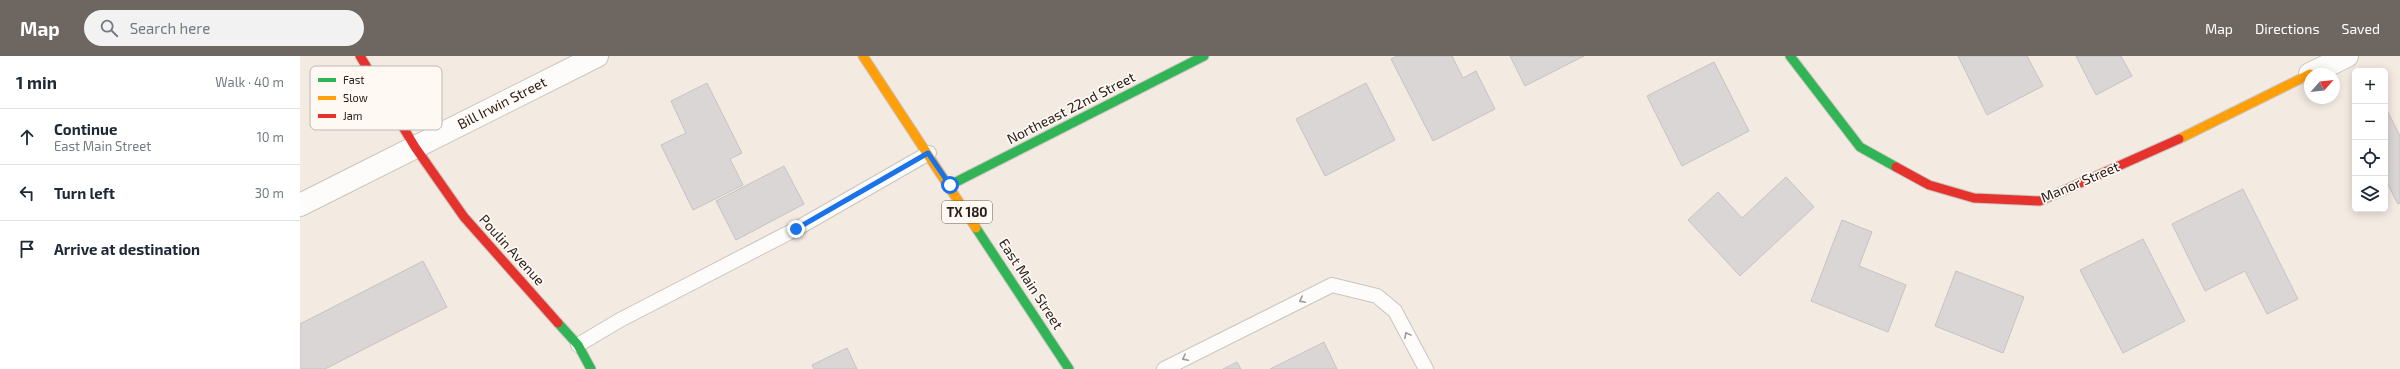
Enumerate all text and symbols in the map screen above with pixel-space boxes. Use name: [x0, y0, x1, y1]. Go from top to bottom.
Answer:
search box: [84, 10, 364, 46]
text: Map: [20, 17, 60, 40]
icon: search: [98, 17, 120, 39]
text: Search here: [130, 19, 210, 37]
text: Map: [2205, 20, 2233, 37]
text: Directions: [2255, 20, 2320, 37]
text: Saved: [2342, 20, 2380, 37]
legend: [310, 66, 442, 130]
street label: Northeast 22nd Street: [1004, 68, 1138, 147]
north arrow: [2304, 68, 2340, 104]
map controls: [2352, 68, 2388, 212]
button: +: [2352, 68, 2388, 104]
text: 1 min: [16, 72, 57, 92]
text: Fast: [343, 73, 365, 86]
street label: Bill Irwin Street: [454, 73, 549, 132]
text: Walk · 40 m: [215, 74, 284, 90]
text: Slow: [343, 91, 368, 104]
button: −: [2352, 104, 2388, 140]
text: Jam: [343, 109, 362, 122]
text: Continue: [54, 120, 117, 138]
icon: ahead: [16, 126, 38, 148]
text: 10 m: [257, 129, 284, 145]
text: East Main Street: [54, 138, 151, 154]
button: locate: [2352, 140, 2388, 176]
street label: Manor Street: [2038, 157, 2122, 206]
route start: [941, 176, 959, 194]
button: layers: [2352, 176, 2388, 212]
icon: left: [16, 182, 38, 204]
text: Turn left: [54, 184, 115, 202]
text: 30 m: [255, 185, 284, 201]
road number: TX 180: [942, 201, 992, 223]
street label: Poulin Avenue: [476, 211, 549, 289]
route end: [787, 220, 805, 238]
street label: East Main Street: [996, 235, 1067, 332]
icon: arrive: [16, 238, 38, 260]
text: Arrive at destination: [54, 240, 200, 258]
one-way arrow: [1299, 295, 1306, 303]
one-way arrow: [1405, 331, 1412, 339]
one-way arrow: [1182, 353, 1190, 361]

